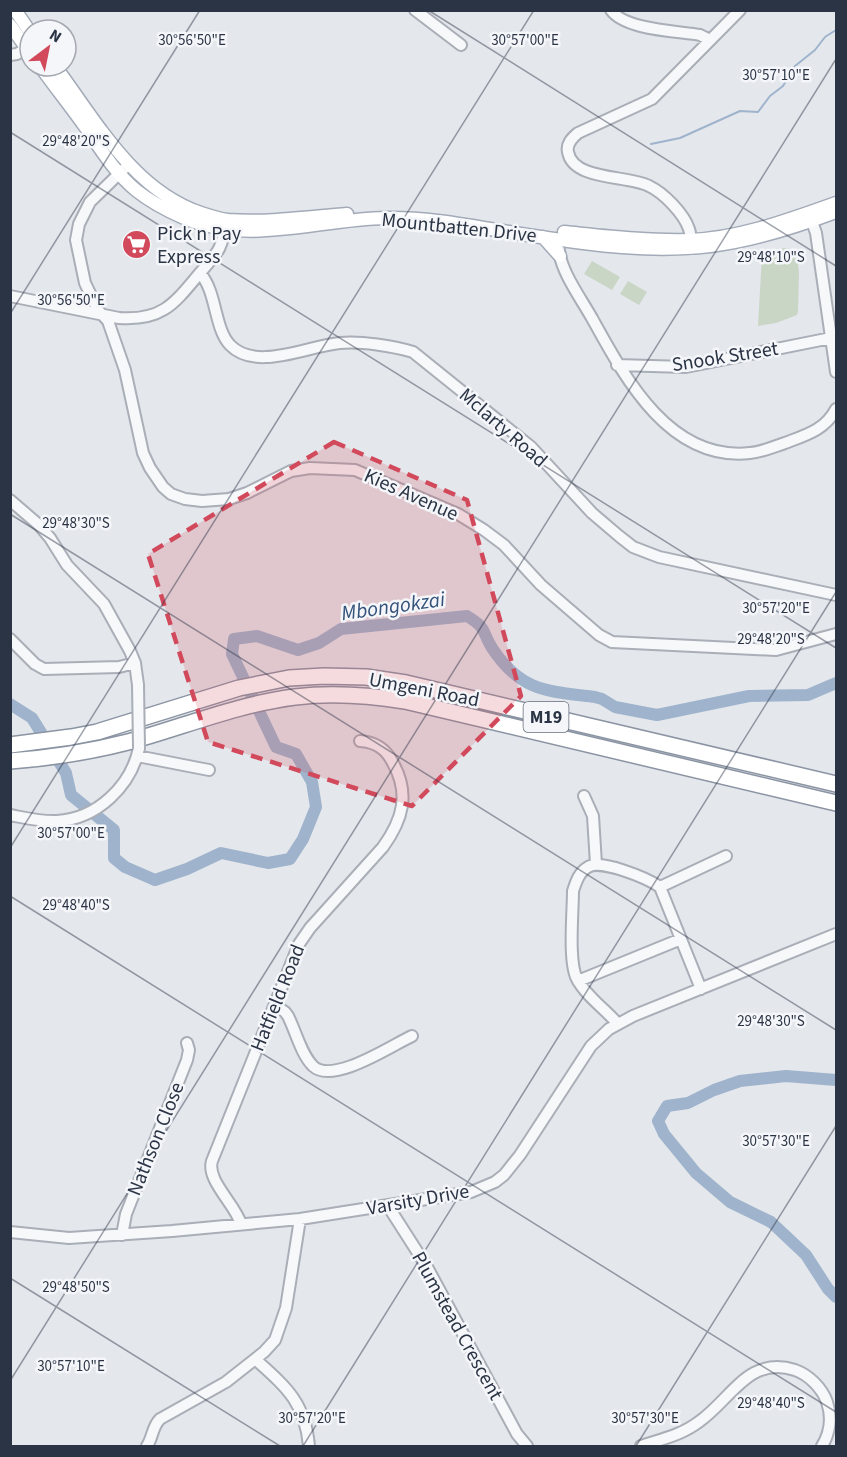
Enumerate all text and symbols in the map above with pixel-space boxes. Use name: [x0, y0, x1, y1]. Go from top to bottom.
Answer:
north arrow: [18, 18, 78, 78]
text: N: [45, 24, 66, 48]
text: 30°56'50"E: [158, 30, 226, 51]
text: 30°57'00"E: [491, 30, 559, 51]
text: 30°57'10"E: [742, 65, 810, 86]
text: 29°48'20"S: [42, 131, 110, 152]
street label: Mountbatten Drive: [380, 206, 538, 250]
place label: Pick n Pay Express: [157, 220, 242, 271]
supermarket icon: Pick n Pay Express: [120, 229, 152, 261]
text: 29°48'10"S: [737, 247, 805, 268]
text: 30°56'50"E: [37, 290, 105, 311]
street label: Snook Street: [670, 335, 780, 379]
street label: Mclarty Road: [453, 382, 553, 474]
street label: Kies Avenue: [359, 462, 463, 528]
text: 29°48'30"S: [42, 513, 110, 534]
water label: Mbongokzai: [339, 584, 448, 628]
text: 30°57'20"E: [742, 598, 810, 619]
text: 29°48'20"S: [737, 629, 805, 650]
street label: Umgeni Road: [366, 666, 482, 714]
road number: M19: [524, 702, 568, 732]
text: 30°57'00"E: [37, 823, 105, 844]
text: 29°48'40"S: [42, 895, 110, 916]
street label: Hatfield Road: [244, 940, 312, 1056]
text: 29°48'30"S: [737, 1011, 805, 1032]
street label: Nathson Close: [121, 1078, 192, 1200]
text: 30°57'30"E: [742, 1131, 810, 1152]
street label: Varsity Drive: [365, 1177, 471, 1223]
street label: Plumstead Crescent: [405, 1247, 510, 1406]
text: 29°48'50"S: [42, 1277, 110, 1298]
text: 30°57'10"E: [37, 1356, 105, 1377]
text: 29°48'40"S: [737, 1393, 805, 1414]
text: 30°57'20"E: [278, 1408, 346, 1429]
text: 30°57'30"E: [611, 1408, 679, 1429]

